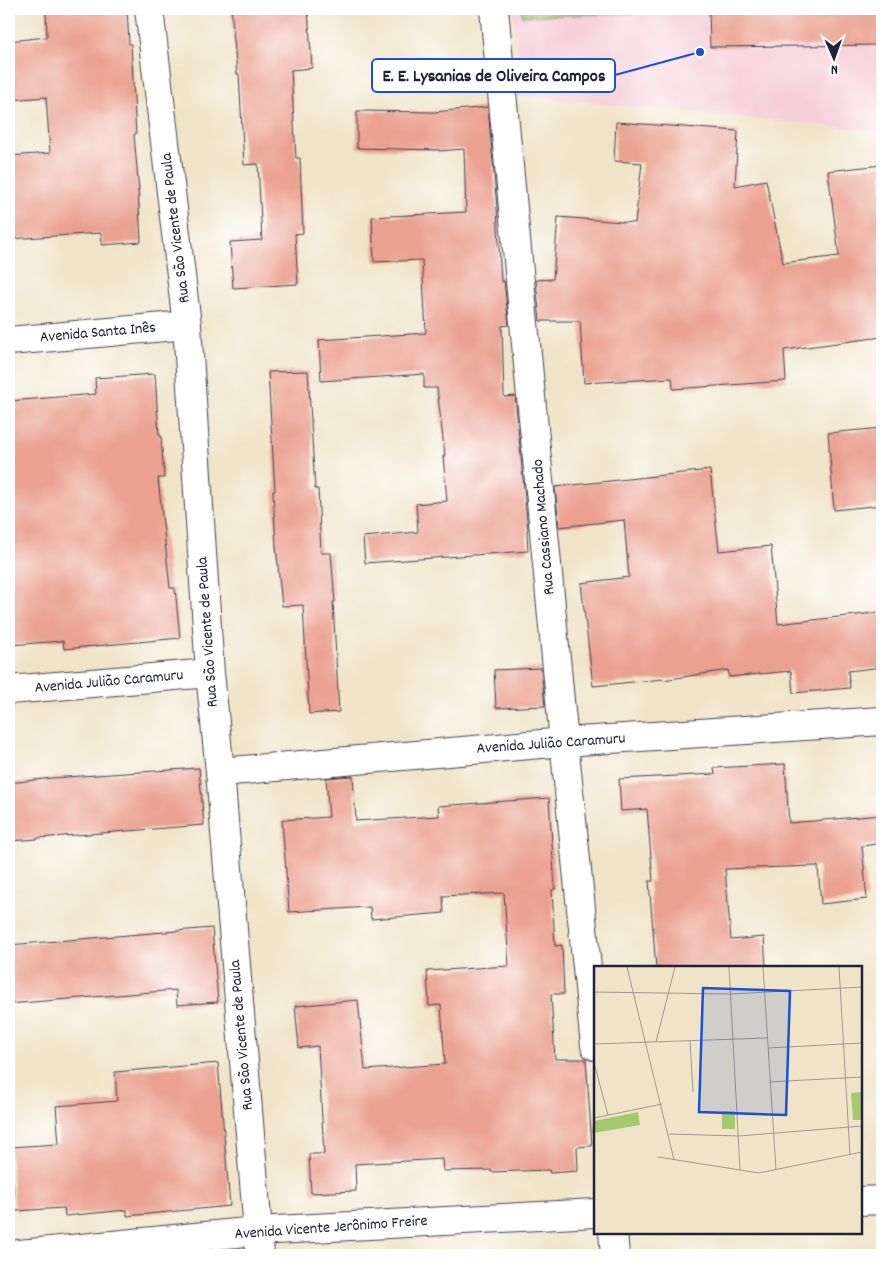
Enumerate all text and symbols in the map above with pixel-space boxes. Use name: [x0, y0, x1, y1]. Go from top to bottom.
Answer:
north arrow: [808, 32, 858, 82]
callout: E. E. Lysanias de Oliveira Campos: [372, 59, 615, 92]
text: N: [830, 59, 838, 79]
text: E. E. Lysanias de Oliveira Campos: [383, 65, 606, 90]
street label: Rua São Vicente de Paula: [155, 151, 197, 304]
street label: Avenida Santa Inês: [39, 316, 157, 350]
street label: Rua Cassiano Machado: [527, 458, 561, 596]
street label: Rua São Vicente de Paula: [191, 555, 225, 708]
street label: Avenida Julião Caramuru: [34, 664, 184, 700]
street label: Avenida Julião Caramuru: [476, 727, 626, 761]
street label: Rua São Vicente de Paula: [224, 958, 260, 1111]
inset map: [594, 966, 861, 1234]
street label: Avenida Vicente Jerônimo Freire: [234, 1210, 428, 1246]

